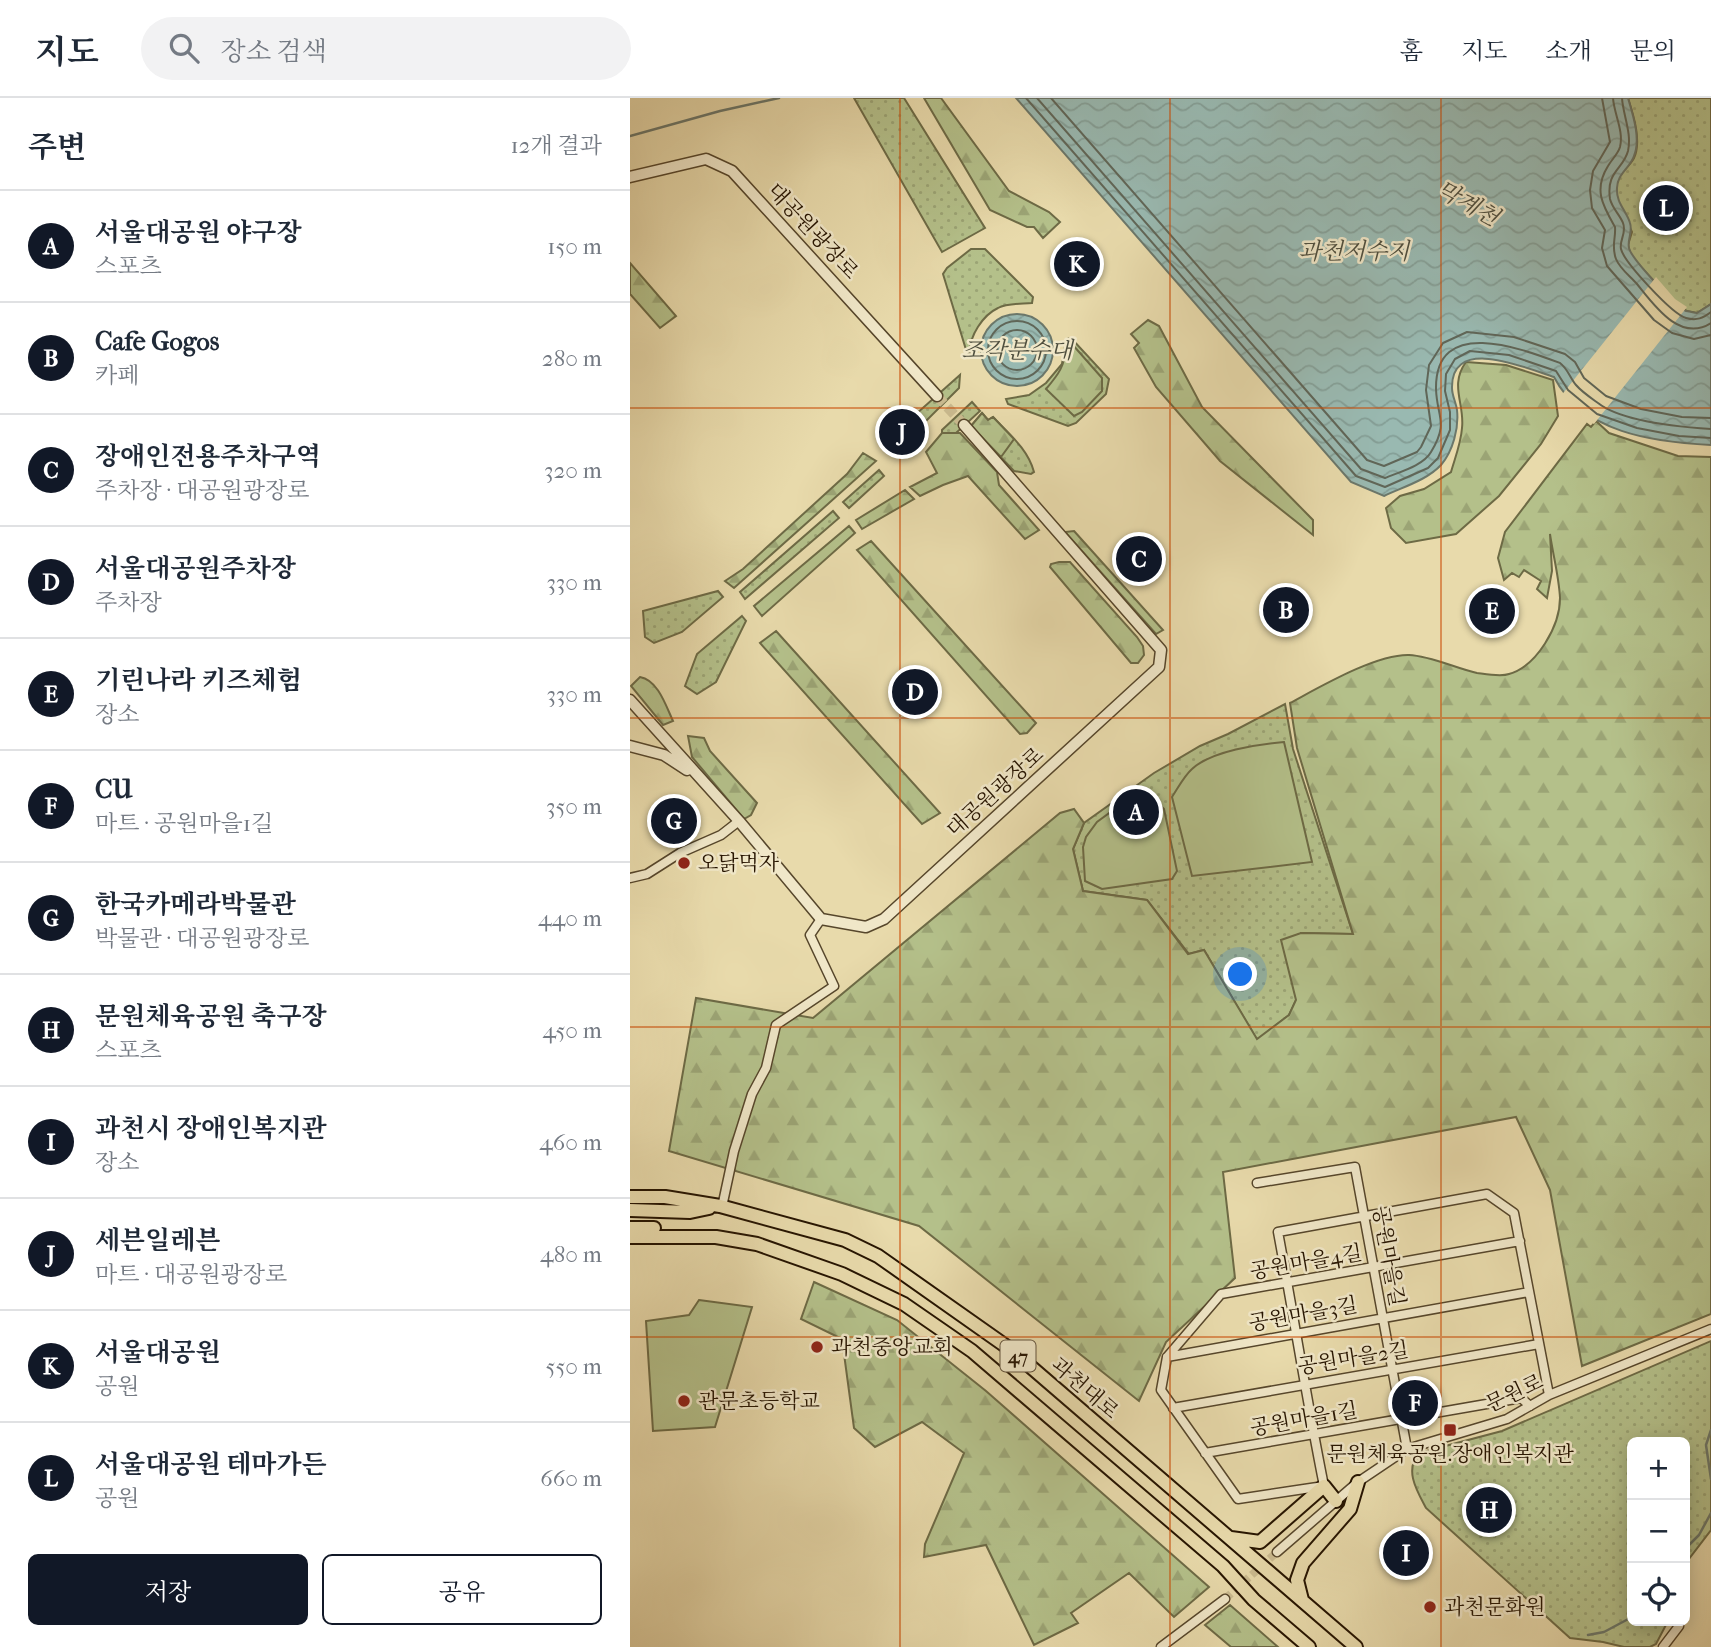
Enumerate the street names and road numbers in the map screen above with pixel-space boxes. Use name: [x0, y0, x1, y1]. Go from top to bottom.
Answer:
street label: 대공원광장로: [763, 178, 863, 284]
street label: 대공원광장로: [942, 742, 1048, 842]
street label: 공원마을길: [1368, 1204, 1410, 1308]
street label: 공원마을4길: [1248, 1240, 1364, 1284]
street label: 공원마을3길: [1247, 1293, 1359, 1335]
street label: 공원마을2길: [1296, 1337, 1410, 1379]
road number: 47: [1000, 1340, 1036, 1372]
street label: 과천대로: [1047, 1352, 1123, 1424]
street label: 문원로: [1481, 1369, 1547, 1417]
street label: 공원마을1길: [1248, 1398, 1360, 1440]

